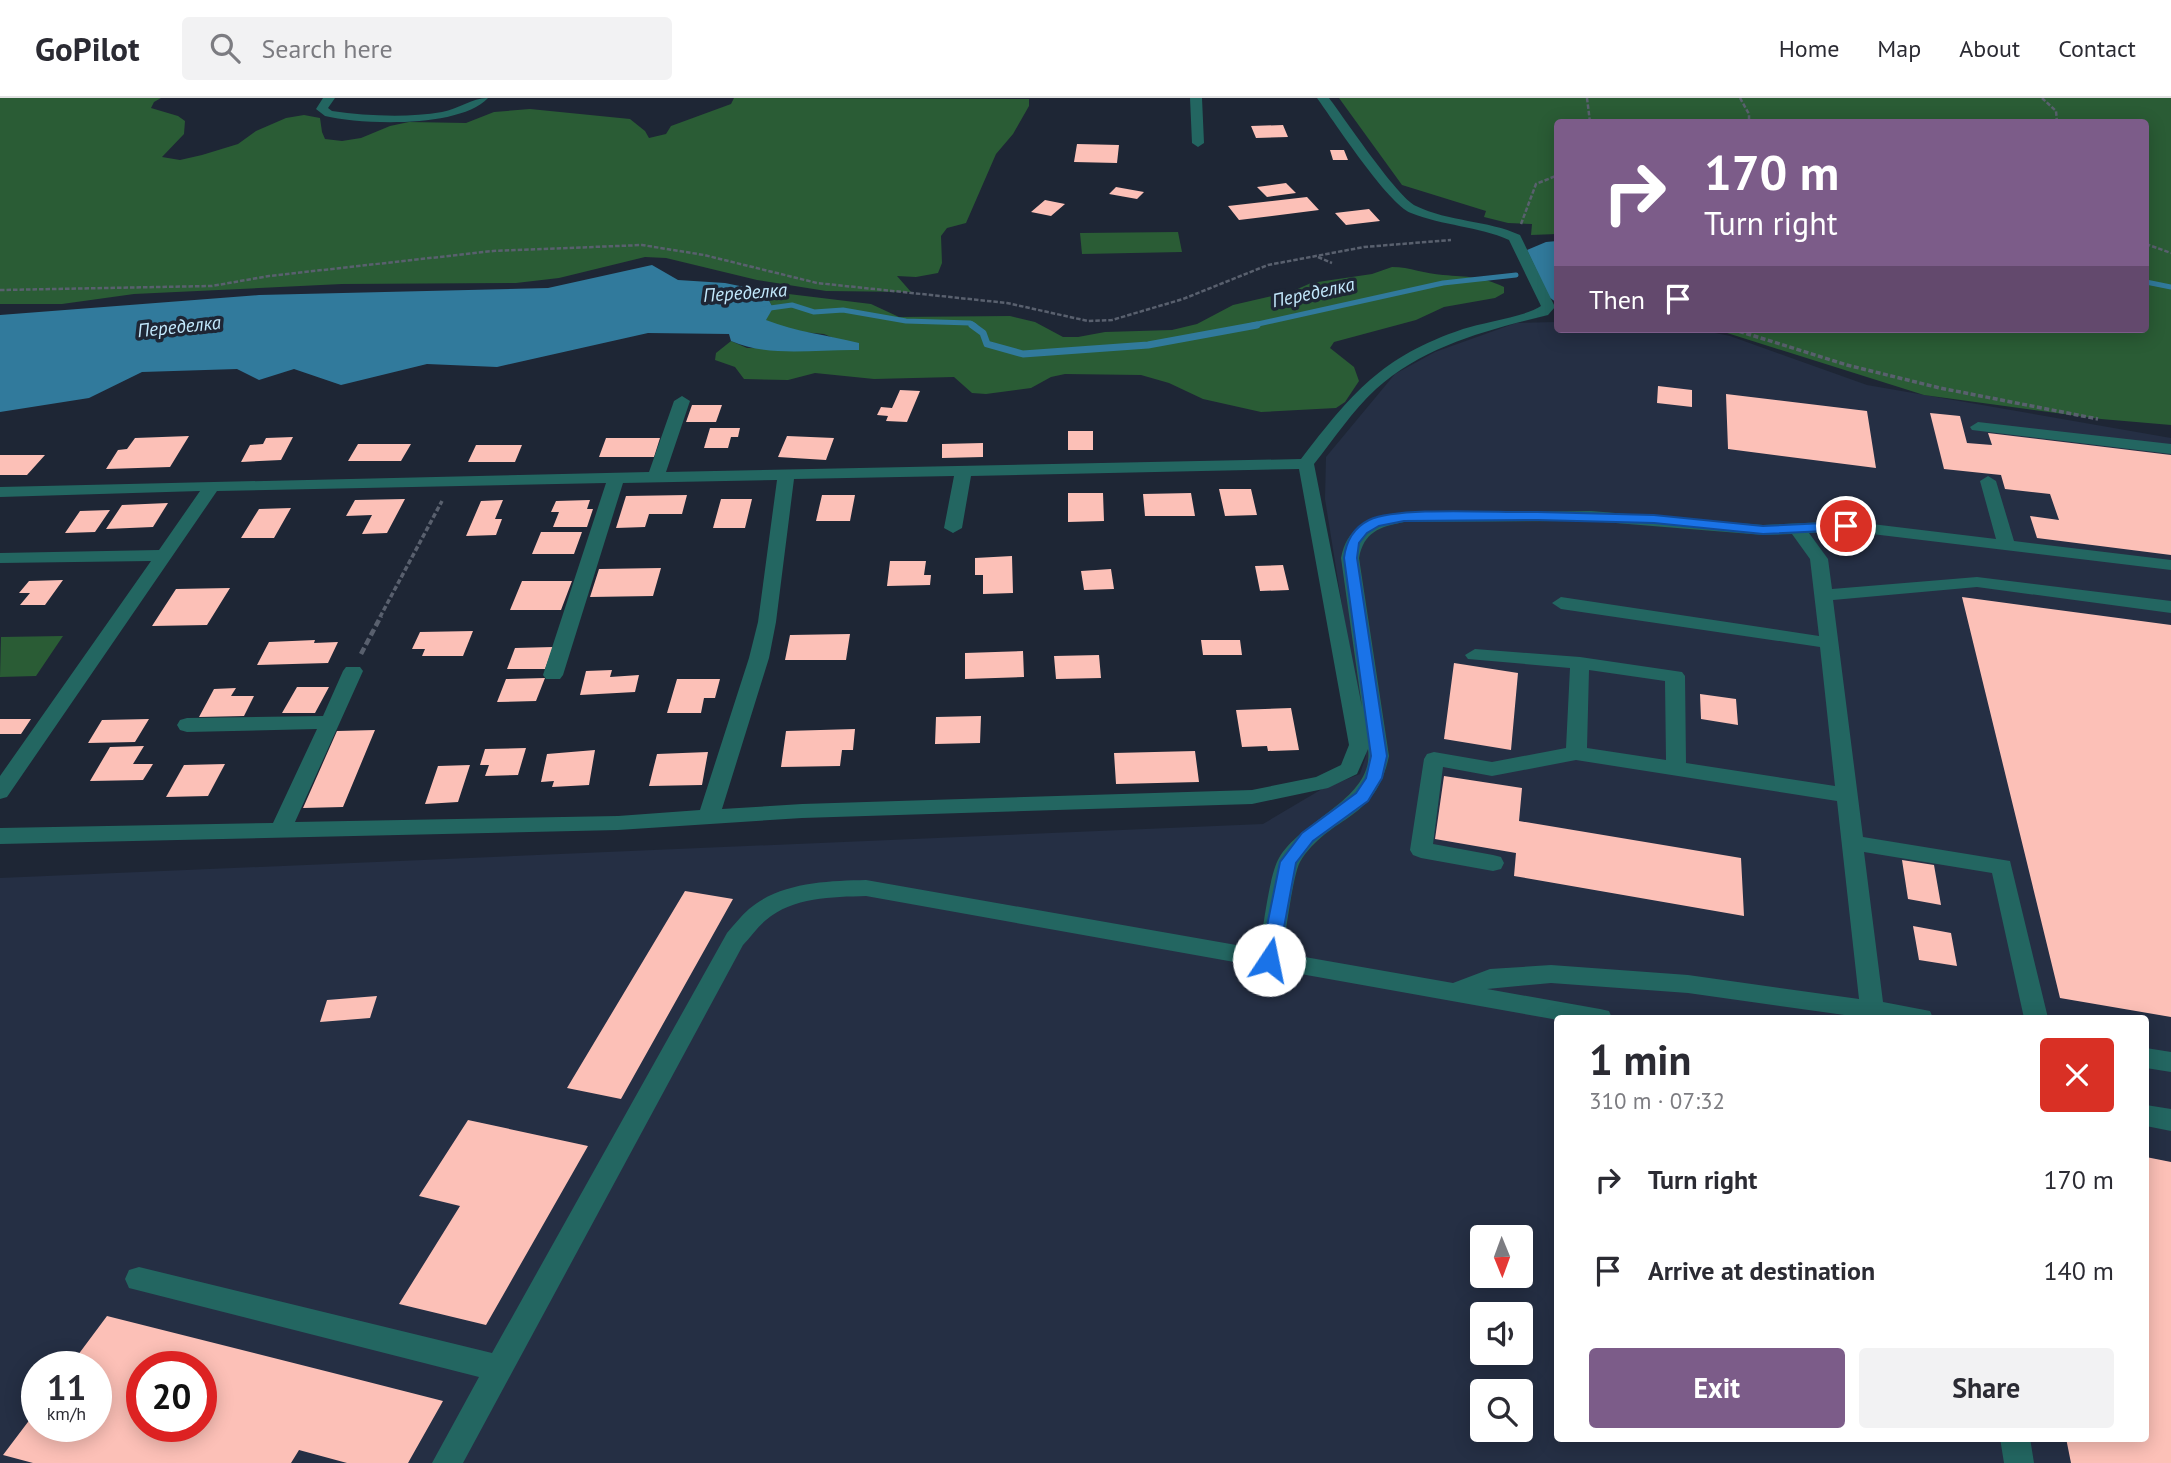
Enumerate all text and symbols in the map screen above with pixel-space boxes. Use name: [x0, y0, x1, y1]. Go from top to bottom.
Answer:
search box: [182, 17, 672, 80]
text: GoPilot: [35, 27, 140, 70]
icon: search: [206, 29, 244, 67]
text: Search here: [262, 32, 393, 65]
text: Home: [1779, 33, 1839, 64]
text: Map: [1877, 33, 1921, 64]
text: About: [1959, 33, 2020, 64]
text: Contact: [2058, 33, 2136, 64]
text: 170 m: [1704, 140, 1839, 204]
icon: right: [1589, 147, 1680, 238]
text: Turn right: [1704, 202, 1838, 244]
water label: Переделка: [1269, 271, 1357, 312]
water label: Переделка: [702, 277, 788, 307]
icon: arrive: [1659, 280, 1697, 318]
text: Then: [1589, 283, 1645, 316]
water label: Переделка: [136, 310, 223, 342]
pin: [1816, 496, 1876, 556]
icon: arrive: [1827, 507, 1865, 545]
position arrow: [1232, 923, 1306, 997]
text: 1 min: [1589, 1032, 1691, 1087]
button: close: [2040, 1038, 2114, 1112]
text: 310 m · 07:32: [1589, 1086, 1725, 1115]
icon: right: [1589, 1161, 1627, 1199]
text: Turn right: [1648, 1163, 1757, 1196]
text: 170 m: [2043, 1163, 2114, 1196]
north arrow: [1470, 1225, 1533, 1288]
map controls: [1470, 1225, 1533, 1442]
icon: arrive: [1589, 1252, 1627, 1290]
text: Arrive at destination: [1648, 1254, 1875, 1287]
text: 140 m: [2043, 1254, 2114, 1287]
button: sound: [1470, 1302, 1533, 1365]
button: Exit: [1589, 1348, 1845, 1428]
button: Share: [1859, 1348, 2114, 1428]
speed limit sign: 20: [126, 1351, 217, 1442]
text: 11: [47, 1364, 86, 1410]
button: search: [1470, 1379, 1533, 1442]
text: km/h: [47, 1402, 86, 1425]

